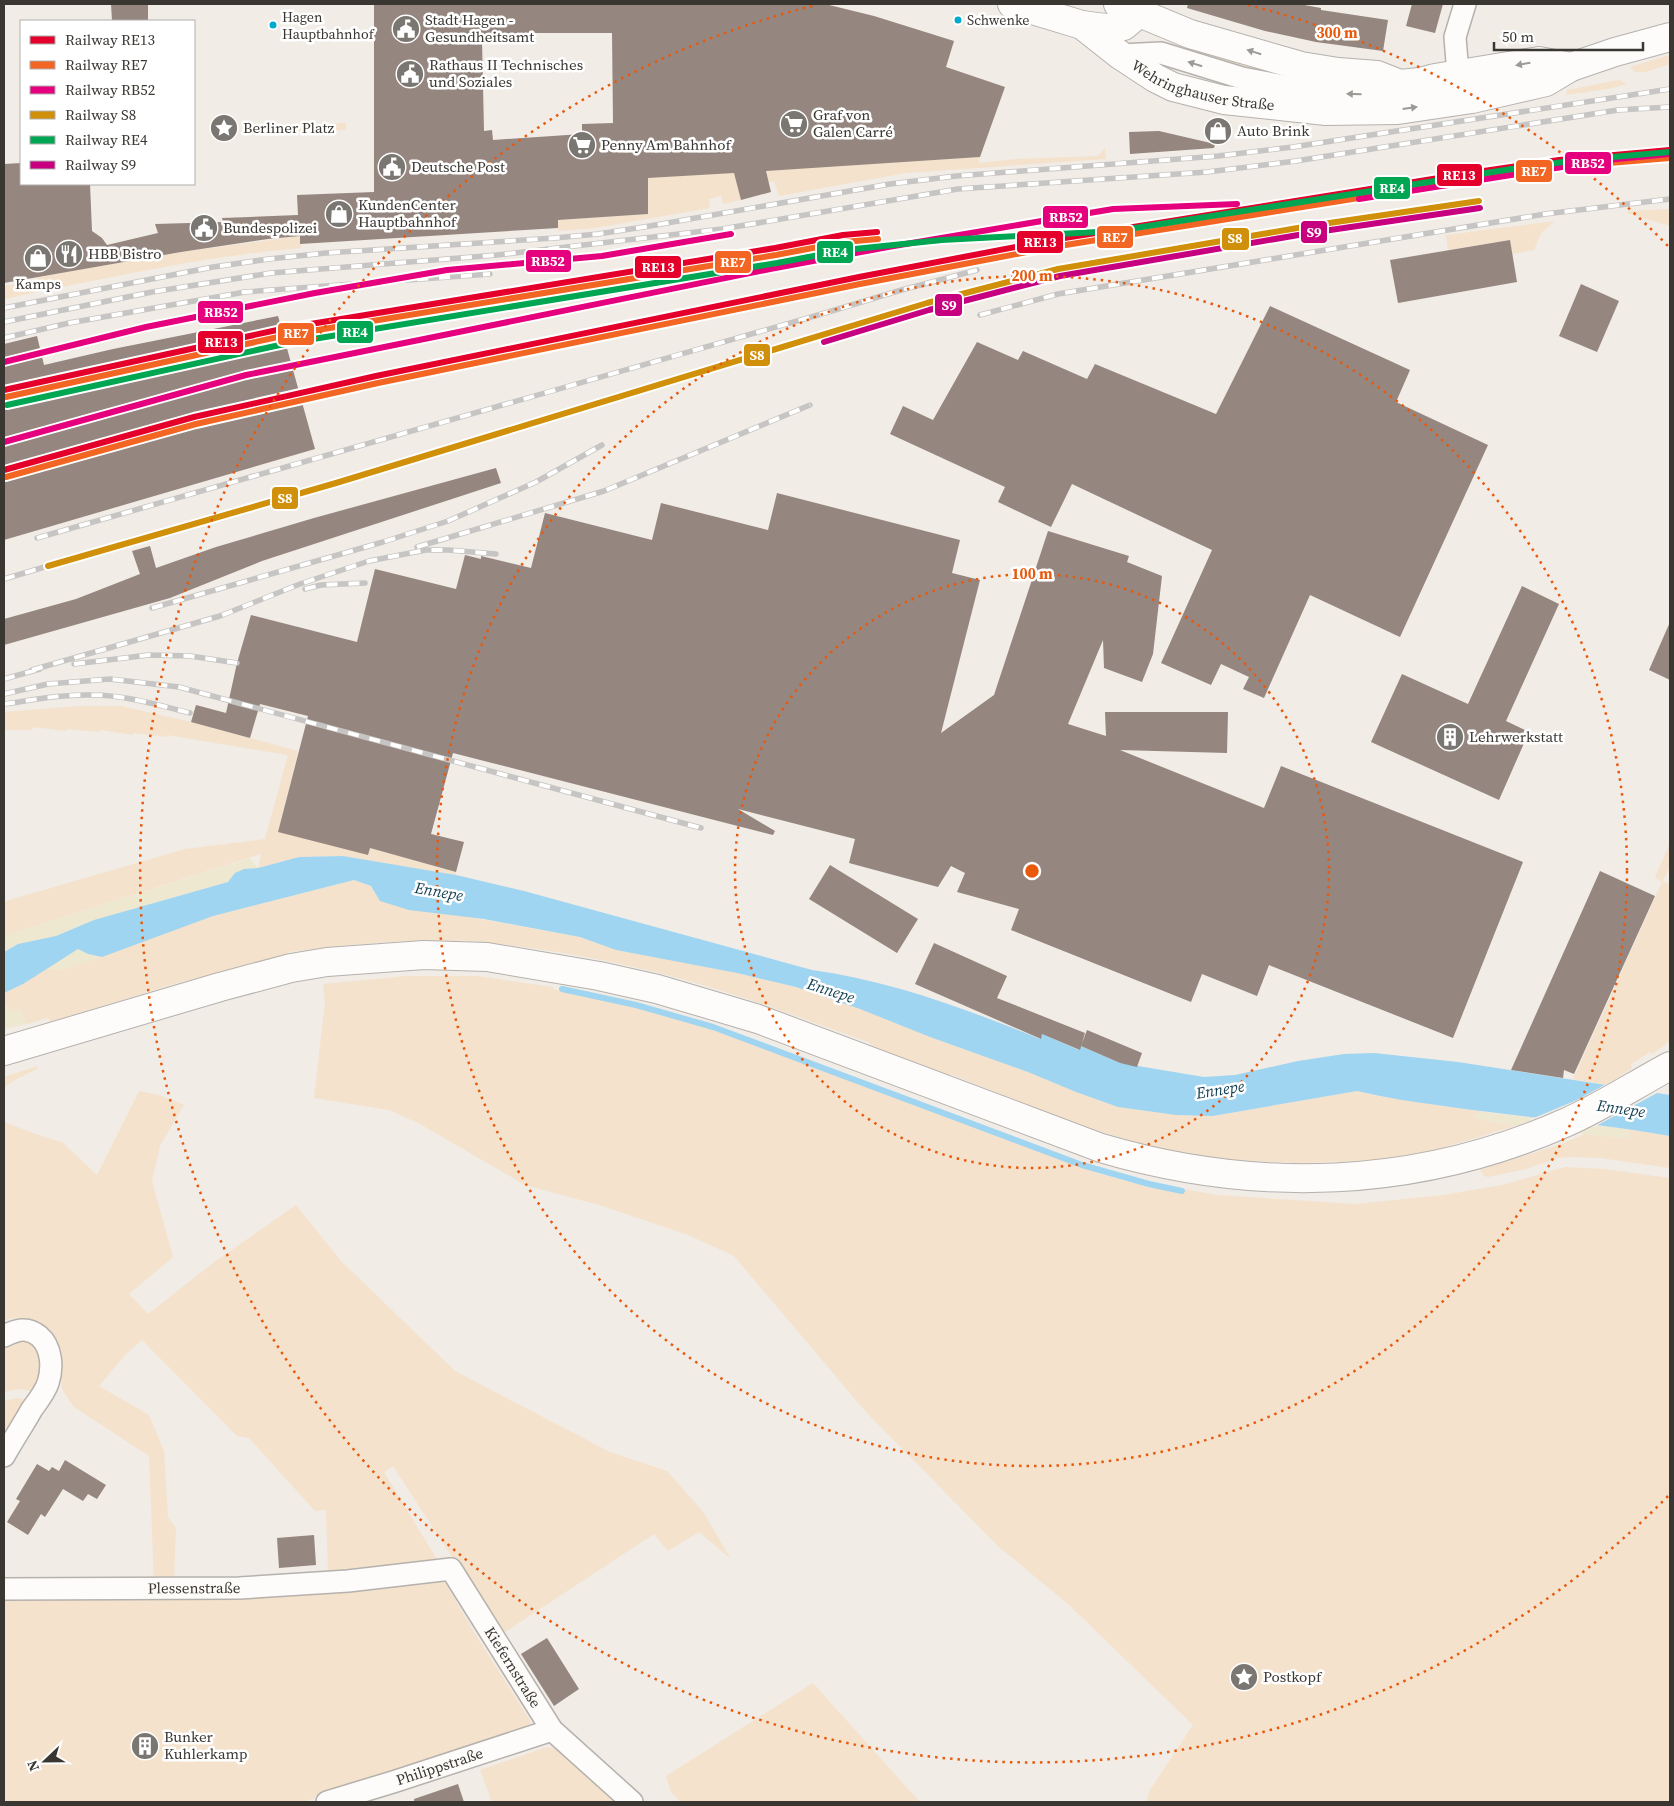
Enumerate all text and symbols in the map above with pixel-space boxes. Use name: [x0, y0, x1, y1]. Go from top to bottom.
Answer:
place label: Hagen Hauptbahnhof: [282, 7, 375, 44]
place label: Stadt Hagen - Gesundheitsamt: [425, 9, 534, 47]
place label: Schwenke: [967, 10, 1029, 30]
public building icon: Stadt Hagen - Gesundheitsamt: [391, 14, 421, 44]
marker: Schwenke: [953, 15, 963, 25]
legend: [20, 20, 195, 185]
marker: Hagen Hauptbahnhof: [268, 20, 278, 30]
scale bar: [1494, 20, 1643, 52]
text: 300 m: [1316, 22, 1358, 43]
text: 50 m: [1502, 26, 1534, 47]
text: Railway RE13: [65, 29, 155, 50]
one-way arrow: [1246, 48, 1261, 56]
text: Railway RE7: [65, 54, 147, 75]
place label: Rathaus II Technisches und Soziales: [429, 54, 583, 92]
street label: Wehringhauser Straße: [1128, 54, 1276, 115]
public building icon: Rathaus II Technisches und Soziales: [395, 59, 425, 89]
one-way arrow: [1187, 59, 1202, 67]
one-way arrow: [1515, 60, 1531, 68]
text: Railway RB52: [65, 79, 155, 100]
one-way arrow: [1346, 90, 1362, 98]
text: Railway S8: [65, 104, 136, 125]
place label: Graf von Galen Carré: [813, 104, 893, 142]
one-way arrow: [1402, 104, 1418, 112]
supermarket icon: Graf von Galen Carré: [779, 109, 809, 139]
place icon: Berliner Platz: [209, 113, 239, 143]
shop icon: Auto Brink: [1203, 116, 1233, 146]
place label: Berliner Platz: [243, 117, 334, 138]
place label: Auto Brink: [1237, 120, 1310, 141]
text: Railway RE4: [65, 129, 148, 150]
supermarket icon: Penny Am Bahnhof: [567, 130, 597, 160]
place label: Penny Am Bahnhof: [601, 134, 732, 155]
line badge: RB52: [1564, 151, 1612, 175]
public building icon: Deutsche Post: [377, 152, 407, 182]
text: RB52: [1571, 153, 1605, 173]
text: Railway S9: [65, 154, 136, 175]
place label: Deutsche Post: [411, 156, 505, 177]
line badge: RE7: [1515, 159, 1553, 183]
text: RE7: [1521, 161, 1547, 181]
line badge: RE13: [1436, 163, 1483, 187]
text: RE13: [1442, 165, 1476, 185]
line badge: RE4: [1373, 176, 1411, 200]
text: RE4: [1379, 178, 1405, 198]
place label: KundenCenter Hauptbahnhof: [358, 194, 458, 232]
shop icon: KundenCenter Hauptbahnhof: [324, 199, 354, 229]
line badge: RB52: [1042, 205, 1089, 229]
text: RB52: [1049, 207, 1083, 227]
public building icon: Bundespolizei: [189, 213, 219, 243]
place label: Bundespolizei: [223, 217, 317, 238]
line badge: S9: [1300, 220, 1328, 244]
text: S9: [1306, 222, 1322, 242]
line badge: RE7: [1096, 225, 1134, 249]
text: RE7: [1102, 227, 1128, 247]
line badge: S8: [1221, 227, 1250, 251]
text: S8: [1227, 228, 1243, 248]
line badge: RE13: [1016, 230, 1064, 254]
text: RE13: [1023, 232, 1057, 252]
restaurant icon: HBB Bistro: [54, 239, 84, 269]
line badge: RE4: [816, 240, 854, 264]
text: RE4: [822, 242, 848, 262]
shop icon: Kamps: [23, 243, 53, 273]
place label: HBB Bistro: [88, 243, 162, 264]
line badge: RB52: [525, 249, 572, 273]
line badge: RE7: [714, 250, 752, 274]
text: RB52: [531, 251, 565, 271]
text: RE7: [720, 252, 746, 272]
line badge: RE13: [634, 255, 682, 279]
text: RE13: [641, 257, 675, 277]
text: 200 m: [1011, 265, 1053, 286]
place label: Kamps: [15, 273, 61, 294]
line badge: S9: [934, 293, 963, 317]
text: S9: [941, 295, 957, 315]
line badge: RB52: [197, 300, 244, 324]
text: RB52: [204, 302, 238, 322]
line badge: RE4: [336, 320, 374, 344]
line badge: RE7: [277, 322, 315, 346]
text: RE4: [342, 322, 368, 342]
text: RE7: [283, 323, 309, 343]
line badge: RE13: [197, 330, 244, 354]
text: RE13: [204, 332, 238, 352]
line badge: S8: [743, 343, 771, 367]
text: S8: [749, 345, 765, 365]
line badge: S8: [271, 486, 299, 510]
text: S8: [277, 488, 293, 508]
text: 100 m: [1011, 563, 1053, 584]
building icon: Lehrwerkstatt: [1435, 722, 1465, 752]
place label: Lehrwerkstatt: [1469, 726, 1563, 747]
centre of rings: [1023, 862, 1041, 880]
water label: Ennepe: [412, 876, 465, 906]
water label: Ennepe: [804, 972, 858, 1008]
water label: Ennepe: [1193, 1074, 1246, 1104]
water label: Ennepe: [1594, 1094, 1647, 1122]
street label: Plessenstraße: [148, 1577, 241, 1598]
street label: Kiefernstraße: [480, 1623, 547, 1712]
place icon: Postkopf: [1229, 1662, 1259, 1692]
place label: Postkopf: [1263, 1666, 1323, 1687]
place label: Bunker Kuhlerkamp: [164, 1726, 248, 1764]
building icon: Bunker Kuhlerkamp: [130, 1731, 160, 1761]
north arrow: [20, 1736, 70, 1786]
street label: Philippstraße: [393, 1742, 486, 1790]
text: N: [22, 1757, 44, 1774]

